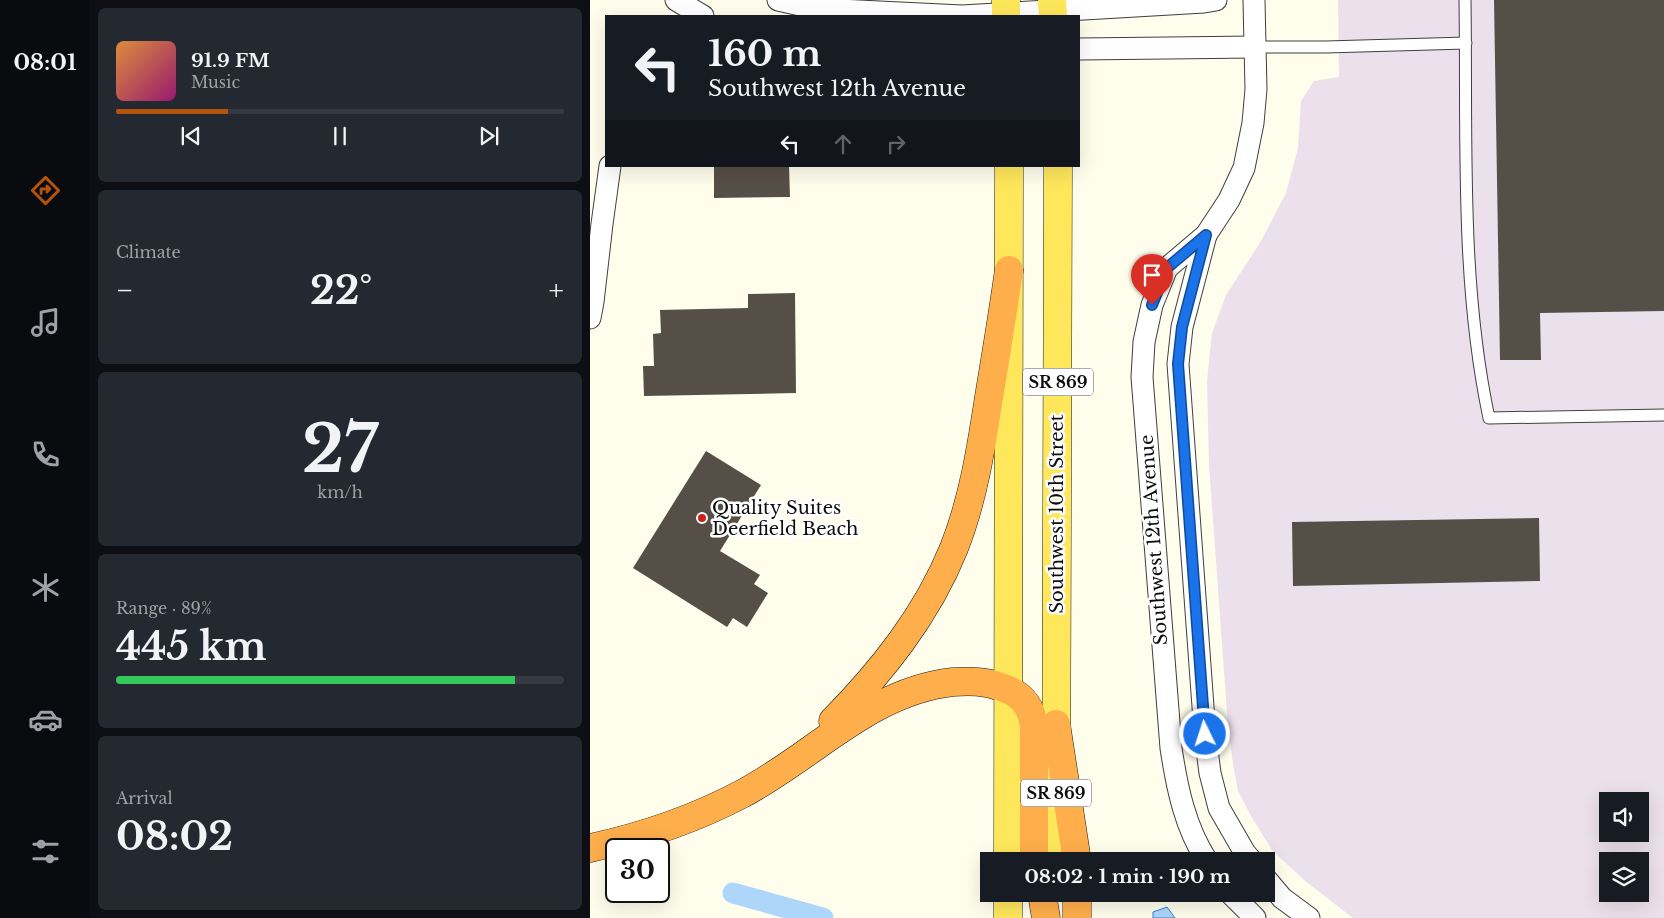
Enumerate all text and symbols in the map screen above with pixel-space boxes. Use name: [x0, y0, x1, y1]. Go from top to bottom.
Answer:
text: 160 m: [708, 32, 821, 75]
icon: left: [625, 35, 690, 100]
text: 08:01: [13, 49, 77, 76]
text: 91.9 FM: [191, 49, 270, 72]
text: Music: [191, 72, 240, 92]
text: Southwest 12th Avenue: [708, 75, 966, 102]
icon: previous: [177, 122, 205, 150]
icon: pause: [326, 122, 354, 150]
icon: next: [475, 122, 503, 150]
icon: left: [776, 130, 804, 158]
icon: ahead: [829, 130, 857, 158]
icon: right: [882, 130, 910, 158]
icon: directions: [28, 173, 63, 208]
text: Climate: [116, 242, 181, 262]
pin: [1131, 254, 1173, 305]
icon: arrive: [1138, 261, 1166, 289]
text: 22°: [310, 267, 372, 314]
text: −: [116, 273, 134, 308]
text: +: [549, 273, 564, 308]
icon: music: [28, 305, 63, 340]
road number: SR 869: [1023, 368, 1093, 396]
text: 27: [302, 409, 378, 490]
street label: Southwest 10th Street: [1046, 414, 1068, 614]
street label: Southwest 12th Avenue: [1136, 434, 1172, 646]
icon: phone: [28, 437, 63, 472]
text: km/h: [317, 482, 363, 502]
place label: Quality Suites Deerfield Beach: [712, 497, 858, 540]
marker: Quality Suites Deerfield Beach: [696, 512, 708, 524]
icon: climate: [28, 570, 63, 605]
text: Range · 89%: [116, 598, 212, 618]
text: 445 km: [116, 623, 266, 670]
icon: car: [28, 702, 63, 737]
position arrow: [1178, 707, 1230, 759]
road number: SR 869: [1021, 780, 1091, 806]
text: Arrival: [116, 788, 173, 808]
map controls: [1599, 792, 1649, 902]
button: sound: [1599, 792, 1649, 842]
text: 08:02: [116, 813, 233, 860]
icon: filters: [28, 834, 63, 869]
speed limit sign: 30: [605, 838, 670, 903]
button: layers: [1599, 852, 1649, 902]
text: 08:02 · 1 min · 190 m: [1025, 865, 1230, 888]

